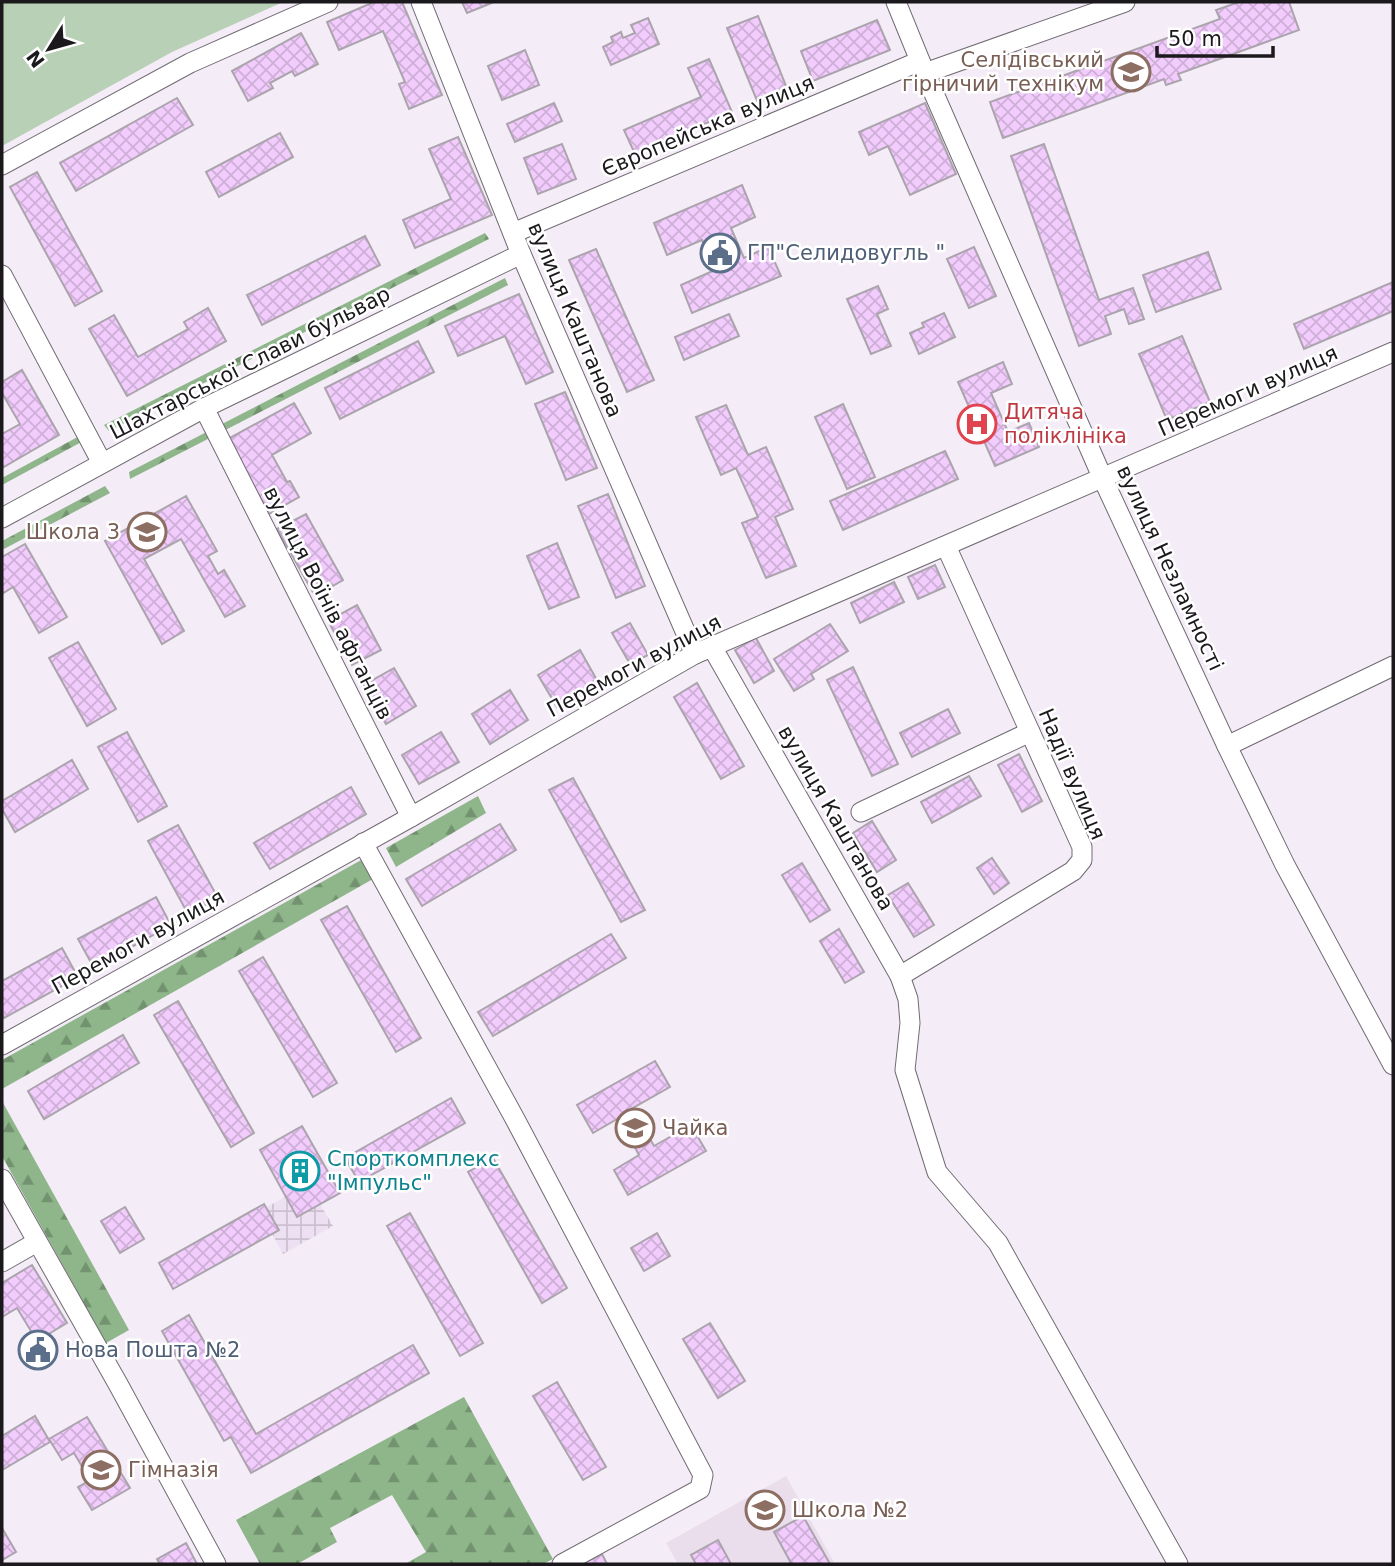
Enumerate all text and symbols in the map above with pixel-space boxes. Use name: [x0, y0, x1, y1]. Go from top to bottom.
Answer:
north arrow: [14, 14, 84, 84]
scale bar: [1157, 14, 1272, 58]
text: 50 m: [1168, 27, 1222, 51]
text: N: [22, 46, 49, 72]
place label: Селідівський гірничий технікум: [902, 48, 1104, 96]
school or university icon: Селідівський гірничий технікум: [1110, 51, 1152, 93]
street label: Європейська вулиця: [598, 70, 818, 182]
street label: вулиця Каштанова: [523, 219, 627, 421]
public building icon: ГП"Селидовугль ": [699, 232, 741, 274]
place label: ГП"Селидовугль ": [747, 241, 945, 265]
street label: Шахтарської Слави бульвар: [106, 282, 394, 444]
street label: Перемоги вулиця: [1155, 341, 1341, 441]
place label: Дитяча поліклініка: [1004, 400, 1127, 448]
hospital icon: Дитяча поліклініка: [956, 403, 998, 445]
street label: вулиця Незламності: [1112, 462, 1228, 674]
street label: вулиця Воїнів афганців: [259, 483, 397, 723]
school or university icon: Школа 3: [126, 511, 168, 553]
place label: Школа 3: [26, 520, 120, 544]
street label: Перемоги вулиця: [543, 610, 725, 722]
street label: Надії вулиця: [1034, 705, 1110, 843]
street label: вулиця Каштанова: [773, 721, 899, 915]
street label: Перемоги вулиця: [47, 885, 229, 999]
school or university icon: Чайка: [614, 1107, 656, 1149]
place label: Чайка: [662, 1116, 728, 1140]
place label: Спорткомплекс "Імпульс": [327, 1147, 499, 1195]
building icon: Спорткомплекс "Імпульс": [279, 1150, 321, 1192]
public building icon: Нова Пошта №2: [17, 1329, 59, 1371]
place label: Нова Пошта №2: [65, 1338, 240, 1362]
school or university icon: Гімназія: [80, 1449, 122, 1491]
place label: Гімназія: [128, 1458, 219, 1482]
school or university icon: Школа №2: [744, 1489, 786, 1531]
place label: Школа №2: [792, 1498, 908, 1522]

